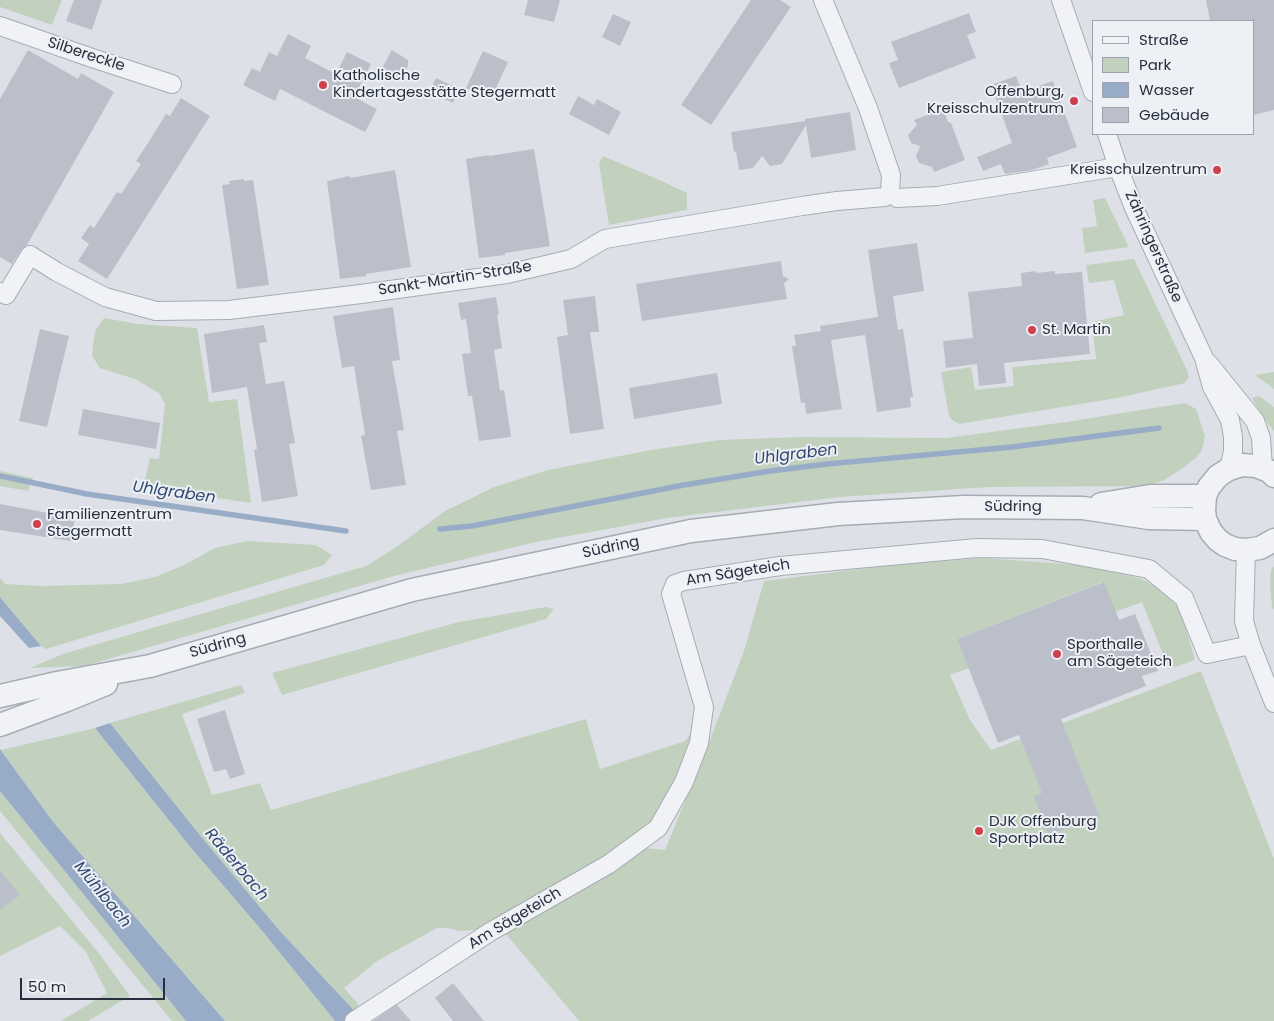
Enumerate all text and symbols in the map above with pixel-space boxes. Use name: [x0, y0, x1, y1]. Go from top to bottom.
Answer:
legend: [1092, 20, 1254, 135]
text: Straße: [1139, 29, 1189, 50]
street label: Silbereckle: [45, 34, 127, 76]
text: Park: [1139, 54, 1171, 75]
place label: Katholische Kindertagesstätte Stegermatt: [333, 67, 556, 102]
marker: Katholische Kindertagesstätte Stegermatt: [317, 79, 329, 91]
text: Wasser: [1139, 79, 1194, 100]
place label: Offenburg, Kreisschulzentrum: [927, 83, 1064, 118]
marker: Offenburg, Kreisschulzentrum: [1068, 95, 1080, 107]
text: Gebäude: [1139, 104, 1209, 125]
place label: Kreisschulzentrum: [1070, 161, 1207, 179]
marker: Kreisschulzentrum: [1211, 164, 1223, 176]
street label: Zähringerstraße: [1120, 188, 1186, 306]
street label: Sankt-Martin-Straße: [377, 258, 533, 300]
place label: St. Martin: [1042, 321, 1111, 339]
marker: St. Martin: [1026, 324, 1038, 336]
water label: Uhlgraben: [753, 440, 839, 470]
water label: Uhlgraben: [131, 478, 217, 508]
street label: Südring: [984, 498, 1042, 516]
place label: Familienzentrum Stegermatt: [47, 506, 172, 541]
marker: Familienzentrum Stegermatt: [31, 518, 43, 530]
street label: Südring: [581, 533, 641, 563]
street label: Am Sägeteich: [685, 556, 791, 590]
street label: Südring: [188, 629, 248, 663]
place label: Sporthalle am Sägeteich: [1067, 636, 1172, 671]
marker: Sporthalle am Sägeteich: [1051, 648, 1063, 660]
place label: DJK Offenburg Sportplatz: [989, 813, 1097, 848]
water label: Räderbach: [200, 825, 272, 905]
marker: DJK Offenburg Sportplatz: [973, 825, 985, 837]
water label: Mühlbach: [69, 858, 135, 932]
street label: Am Sägeteich: [465, 884, 565, 954]
scale bar: [22, 968, 168, 1000]
text: 50 m: [28, 976, 66, 997]

